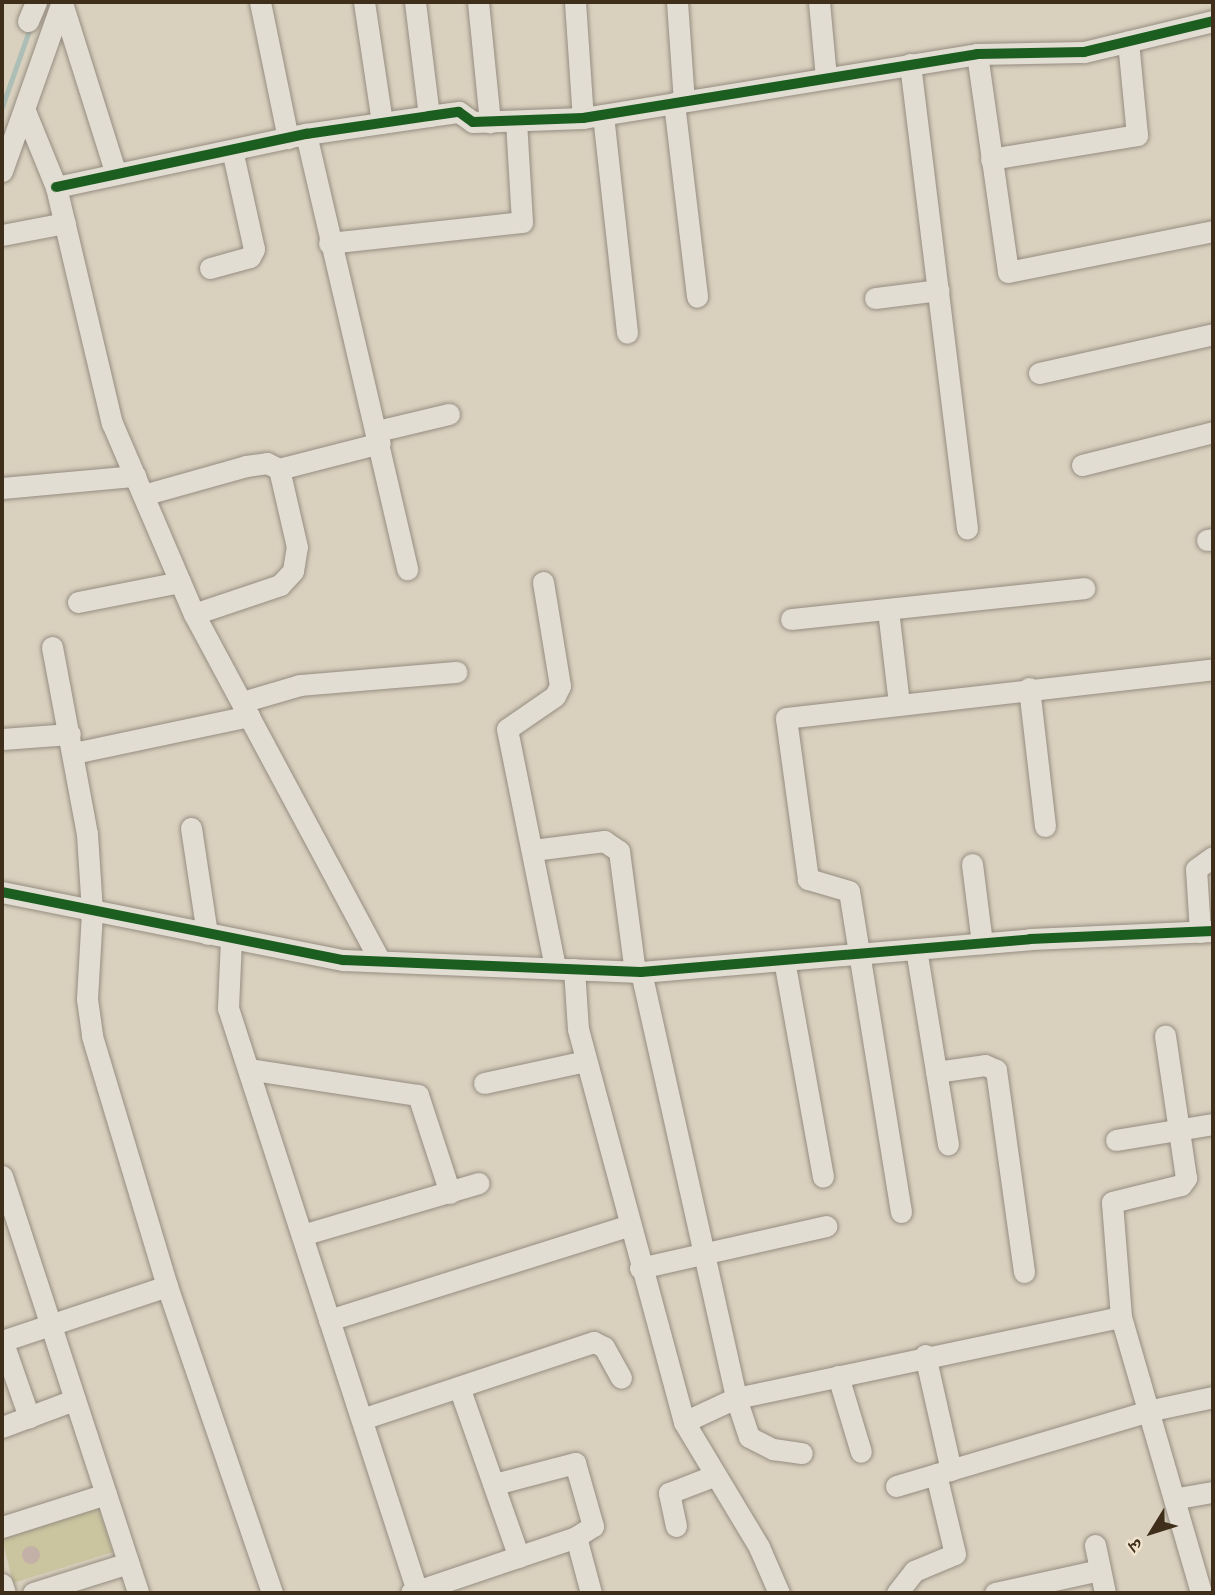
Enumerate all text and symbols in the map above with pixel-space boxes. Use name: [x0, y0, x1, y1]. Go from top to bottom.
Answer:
north arrow: [1117, 1497, 1187, 1567]
text: उ: [1123, 1534, 1148, 1556]

